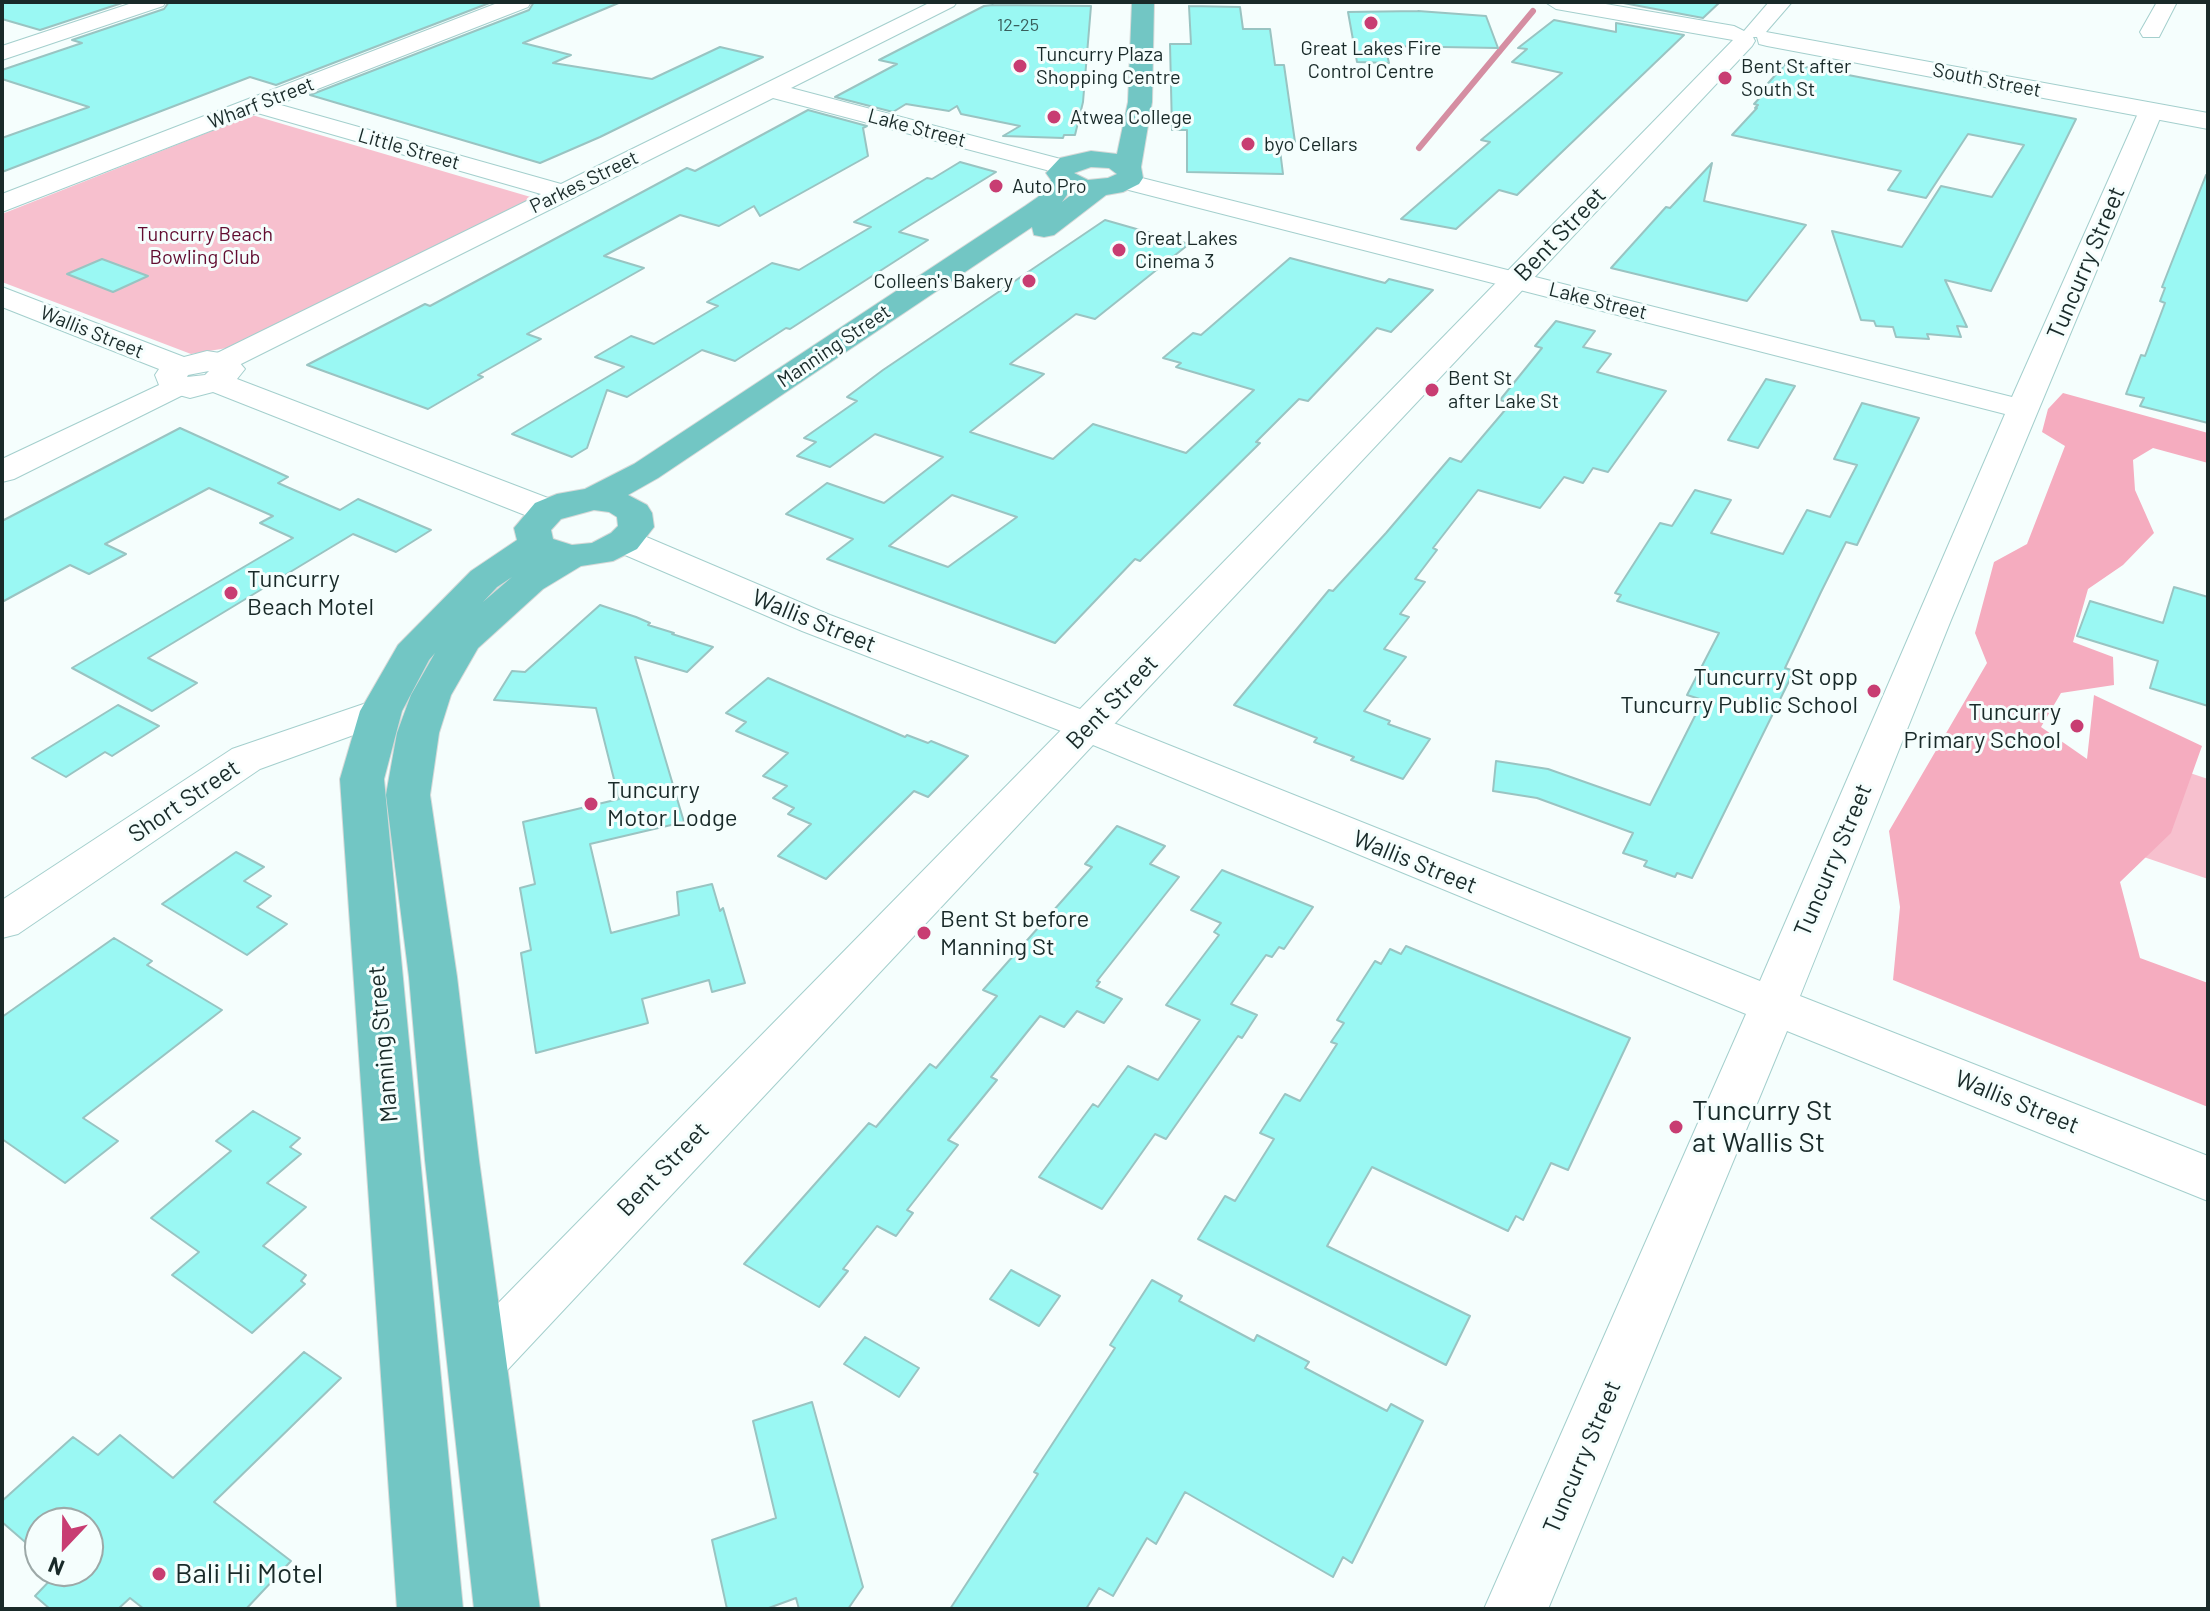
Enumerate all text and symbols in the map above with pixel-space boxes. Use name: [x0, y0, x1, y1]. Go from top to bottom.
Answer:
house number: 12-25: [997, 14, 1039, 36]
marker: Great Lakes Fire Control Centre: [1362, 14, 1380, 32]
place label: Great Lakes Fire Control Centre: [1300, 36, 1442, 83]
place label: Tuncurry Plaza Shopping Centre: [1036, 42, 1181, 89]
place label: Bent St after South St: [1741, 54, 1851, 101]
marker: Tuncurry Plaza Shopping Centre: [1011, 57, 1029, 75]
street label: South Street: [1931, 58, 2043, 102]
marker: Bent St after South St: [1716, 69, 1734, 87]
street label: Wharf Street: [204, 72, 318, 134]
street label: Lake Street: [865, 103, 969, 153]
place label: Atwea College: [1070, 105, 1192, 129]
marker: Atwea College: [1045, 108, 1063, 126]
street label: Little Street: [355, 123, 463, 175]
place label: byo Cellars: [1264, 132, 1358, 156]
marker: byo Cellars: [1239, 135, 1257, 153]
street label: Parkes Street: [526, 145, 642, 219]
place label: Auto Pro: [1012, 174, 1087, 198]
marker: Auto Pro: [987, 177, 1005, 195]
street label: Bent Street: [1508, 181, 1612, 287]
street label: Tuncurry Street: [2041, 182, 2131, 344]
park label: Tuncurry Beach Bowling Club: [137, 222, 273, 269]
place label: Great Lakes Cinema 3: [1135, 226, 1238, 273]
marker: Great Lakes Cinema 3: [1110, 241, 1128, 259]
place label: Colleen's Bakery: [874, 269, 1013, 293]
marker: Colleen's Bakery: [1020, 272, 1038, 290]
street label: Lake Street: [1546, 277, 1650, 325]
street label: Manning Street: [773, 299, 895, 393]
street label: Wallis Street: [37, 300, 147, 364]
place label: Bent St after Lake St: [1448, 366, 1559, 413]
marker: Bent St after Lake St: [1423, 381, 1441, 399]
place label: Tuncurry Beach Motel: [247, 565, 374, 621]
street label: Wallis Street: [748, 583, 880, 659]
marker: Tuncurry Beach Motel: [222, 584, 240, 602]
street label: Bent Street: [1060, 649, 1164, 755]
place label: Tuncurry St opp Tuncurry Public School: [1620, 663, 1858, 719]
marker: Tuncurry St opp Tuncurry Public School: [1865, 682, 1883, 700]
place label: Tuncurry Primary School: [1904, 698, 2061, 754]
marker: Tuncurry Primary School: [2068, 717, 2086, 735]
street label: Short Street: [123, 753, 245, 849]
place label: Tuncurry Motor Lodge: [607, 776, 738, 832]
street label: Tuncurry Street: [1788, 779, 1878, 941]
marker: Tuncurry Motor Lodge: [582, 795, 600, 813]
street label: Wallis Street: [1349, 824, 1481, 900]
place label: Bent St before Manning St: [940, 905, 1089, 961]
marker: Bent St before Manning St: [915, 924, 933, 942]
street label: Manning Street: [362, 964, 404, 1124]
street label: Wallis Street: [1951, 1064, 2083, 1140]
place label: Tuncurry St at Wallis St: [1692, 1094, 1832, 1160]
street label: Bent Street: [611, 1116, 715, 1222]
marker: Tuncurry St at Wallis St: [1667, 1118, 1685, 1136]
street label: Tuncurry Street: [1537, 1376, 1627, 1538]
north arrow: [24, 1507, 104, 1587]
text: N: [44, 1553, 67, 1582]
place label: Bali Hi Motel: [175, 1557, 323, 1591]
marker: Bali Hi Motel: [150, 1565, 168, 1583]

